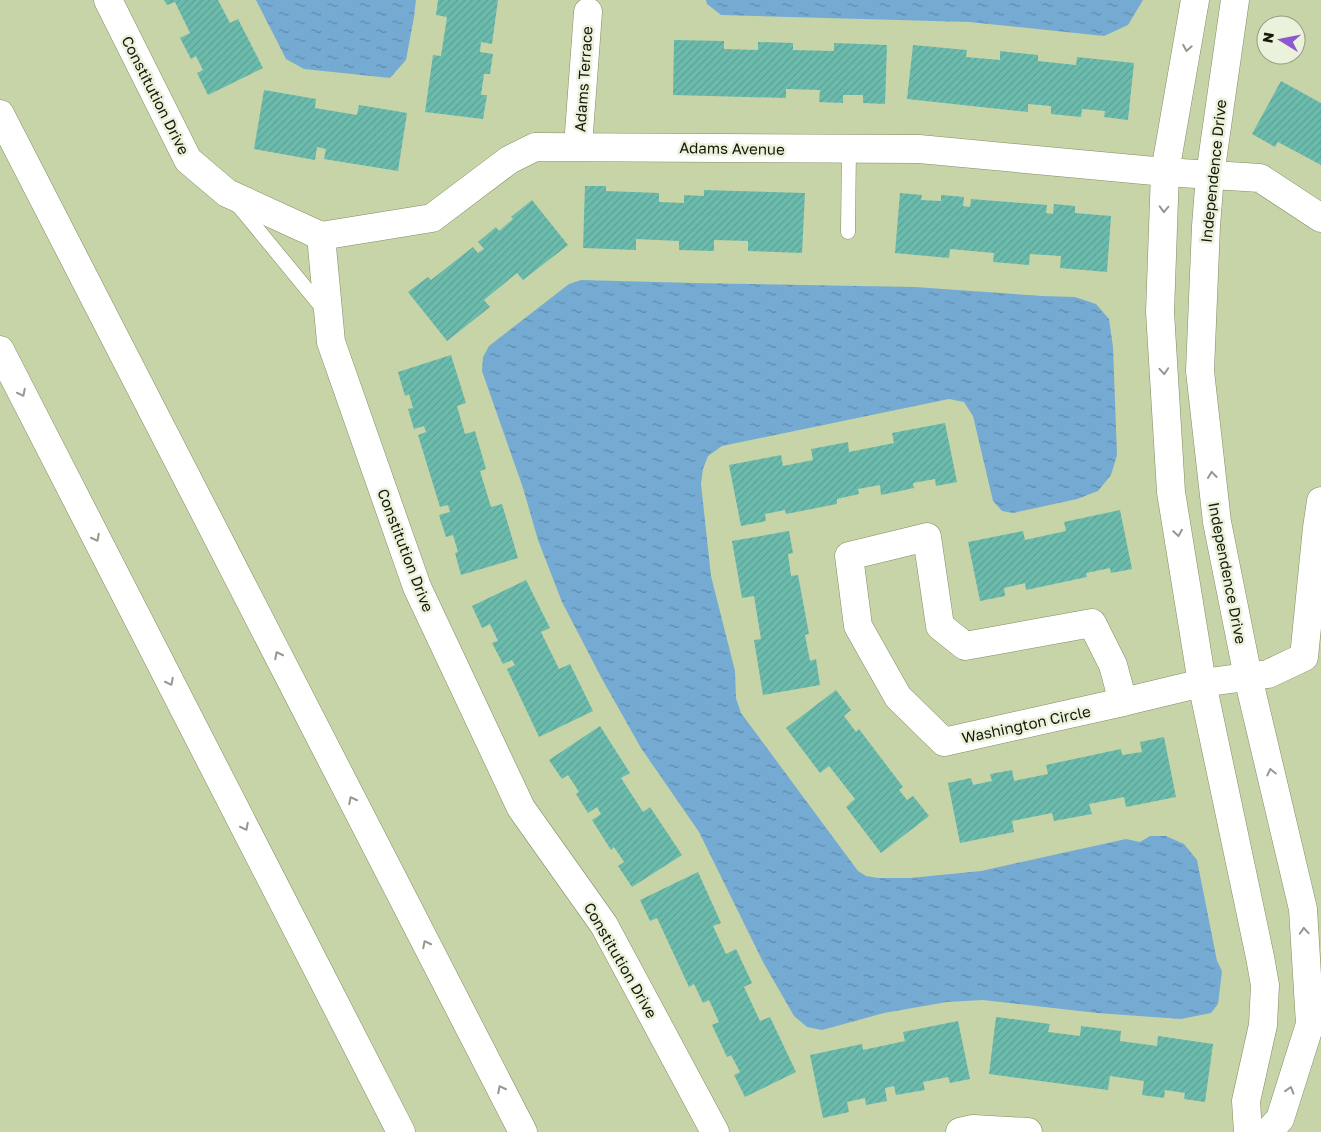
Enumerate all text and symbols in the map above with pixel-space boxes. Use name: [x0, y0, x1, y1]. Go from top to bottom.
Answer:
north arrow: [1256, 15, 1306, 65]
street label: Adams Terrace: [570, 25, 596, 133]
text: N: [1258, 31, 1277, 44]
street label: Constitution Drive: [118, 33, 194, 158]
one-way arrow: [1182, 44, 1192, 52]
street label: Independence Drive: [1197, 98, 1230, 244]
street label: Adams Avenue: [679, 138, 785, 158]
one-way arrow: [1158, 205, 1169, 213]
one-way arrow: [1158, 367, 1169, 375]
one-way arrow: [16, 388, 26, 397]
one-way arrow: [1206, 471, 1217, 479]
street label: Constitution Drive: [374, 486, 438, 614]
street label: Independence Drive: [1205, 501, 1251, 646]
one-way arrow: [1172, 529, 1183, 537]
one-way arrow: [90, 532, 100, 541]
one-way arrow: [274, 651, 284, 660]
one-way arrow: [164, 677, 174, 686]
street label: Washington Circle: [960, 701, 1092, 746]
one-way arrow: [1266, 767, 1277, 776]
one-way arrow: [348, 796, 358, 805]
one-way arrow: [239, 822, 249, 831]
street label: Constitution Drive: [581, 899, 662, 1021]
one-way arrow: [1299, 926, 1310, 934]
one-way arrow: [422, 940, 432, 949]
one-way arrow: [497, 1085, 507, 1094]
one-way arrow: [1284, 1086, 1294, 1094]

